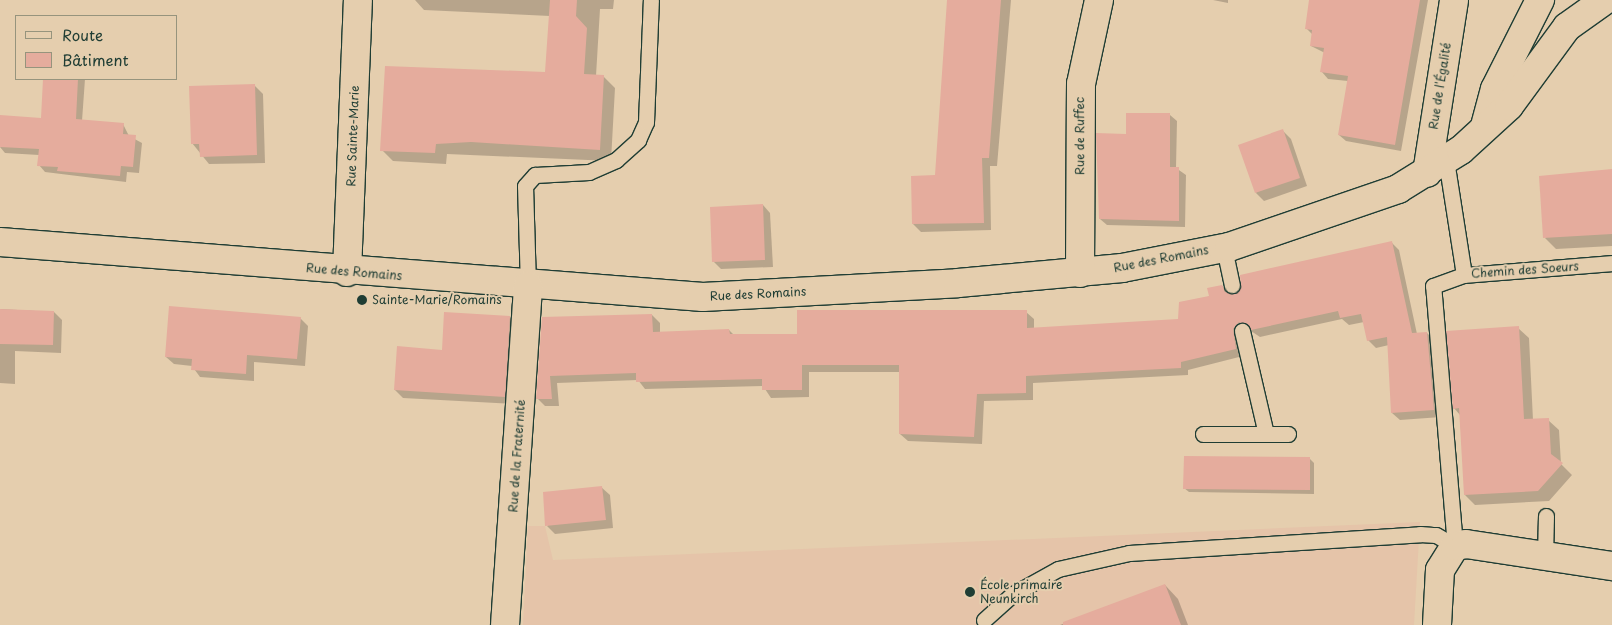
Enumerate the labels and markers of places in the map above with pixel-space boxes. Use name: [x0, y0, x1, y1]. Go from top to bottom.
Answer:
place label: Sainte-Marie/Romains: [372, 293, 502, 307]
marker: Sainte-Marie/Romains: [356, 294, 368, 306]
place label: École primaire Neunkirch: [980, 578, 1063, 606]
marker: École primaire Neunkirch: [964, 586, 976, 598]

